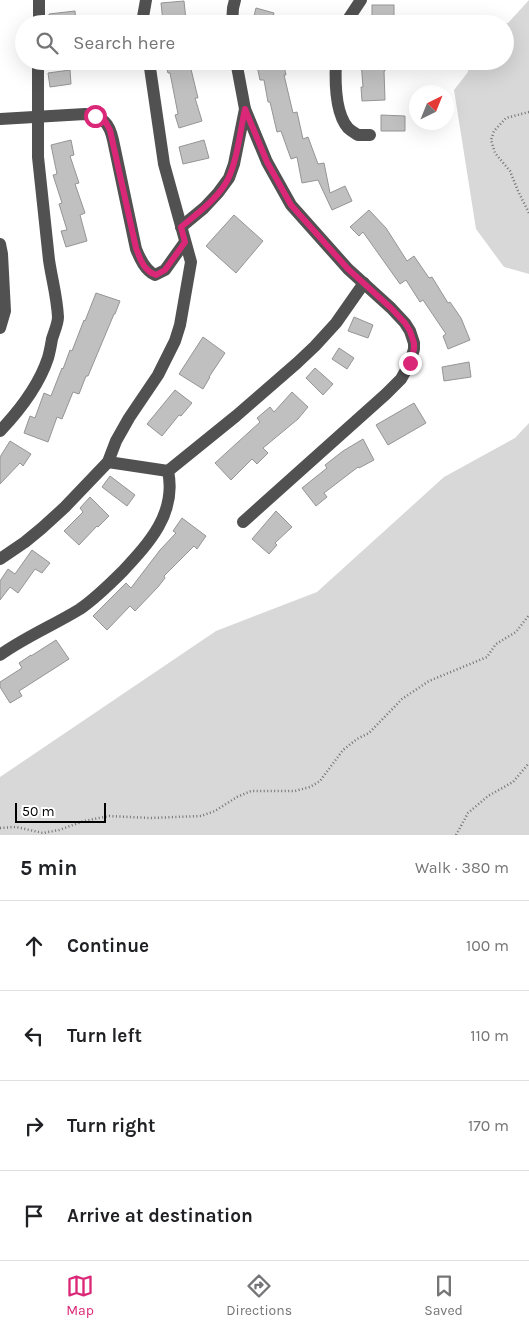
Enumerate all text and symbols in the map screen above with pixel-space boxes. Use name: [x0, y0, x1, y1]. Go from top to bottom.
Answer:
search box: [15, 15, 514, 70]
icon: search: [33, 29, 61, 57]
text: Search here: [73, 32, 175, 54]
north arrow: [409, 85, 454, 130]
route start: [84, 105, 107, 128]
route end: [399, 352, 422, 375]
scale bar: [15, 800, 106, 823]
text: 50 m: [22, 803, 55, 820]
text: 5 min: [20, 856, 77, 880]
text: Walk · 380 m: [415, 858, 509, 877]
icon: ahead: [20, 932, 48, 960]
text: Continue: [67, 935, 149, 957]
text: 100 m: [466, 936, 509, 955]
icon: left: [20, 1022, 48, 1050]
text: Turn left: [67, 1025, 142, 1047]
text: 110 m: [470, 1026, 509, 1045]
icon: right: [20, 1112, 48, 1140]
text: Turn right: [67, 1115, 156, 1137]
text: 170 m: [468, 1116, 509, 1135]
icon: arrive: [20, 1202, 48, 1230]
text: Arrive at destination: [67, 1205, 253, 1227]
tab: Map: [66, 1272, 94, 1319]
tab: Directions: [226, 1272, 292, 1319]
tab: Saved: [424, 1272, 463, 1319]

